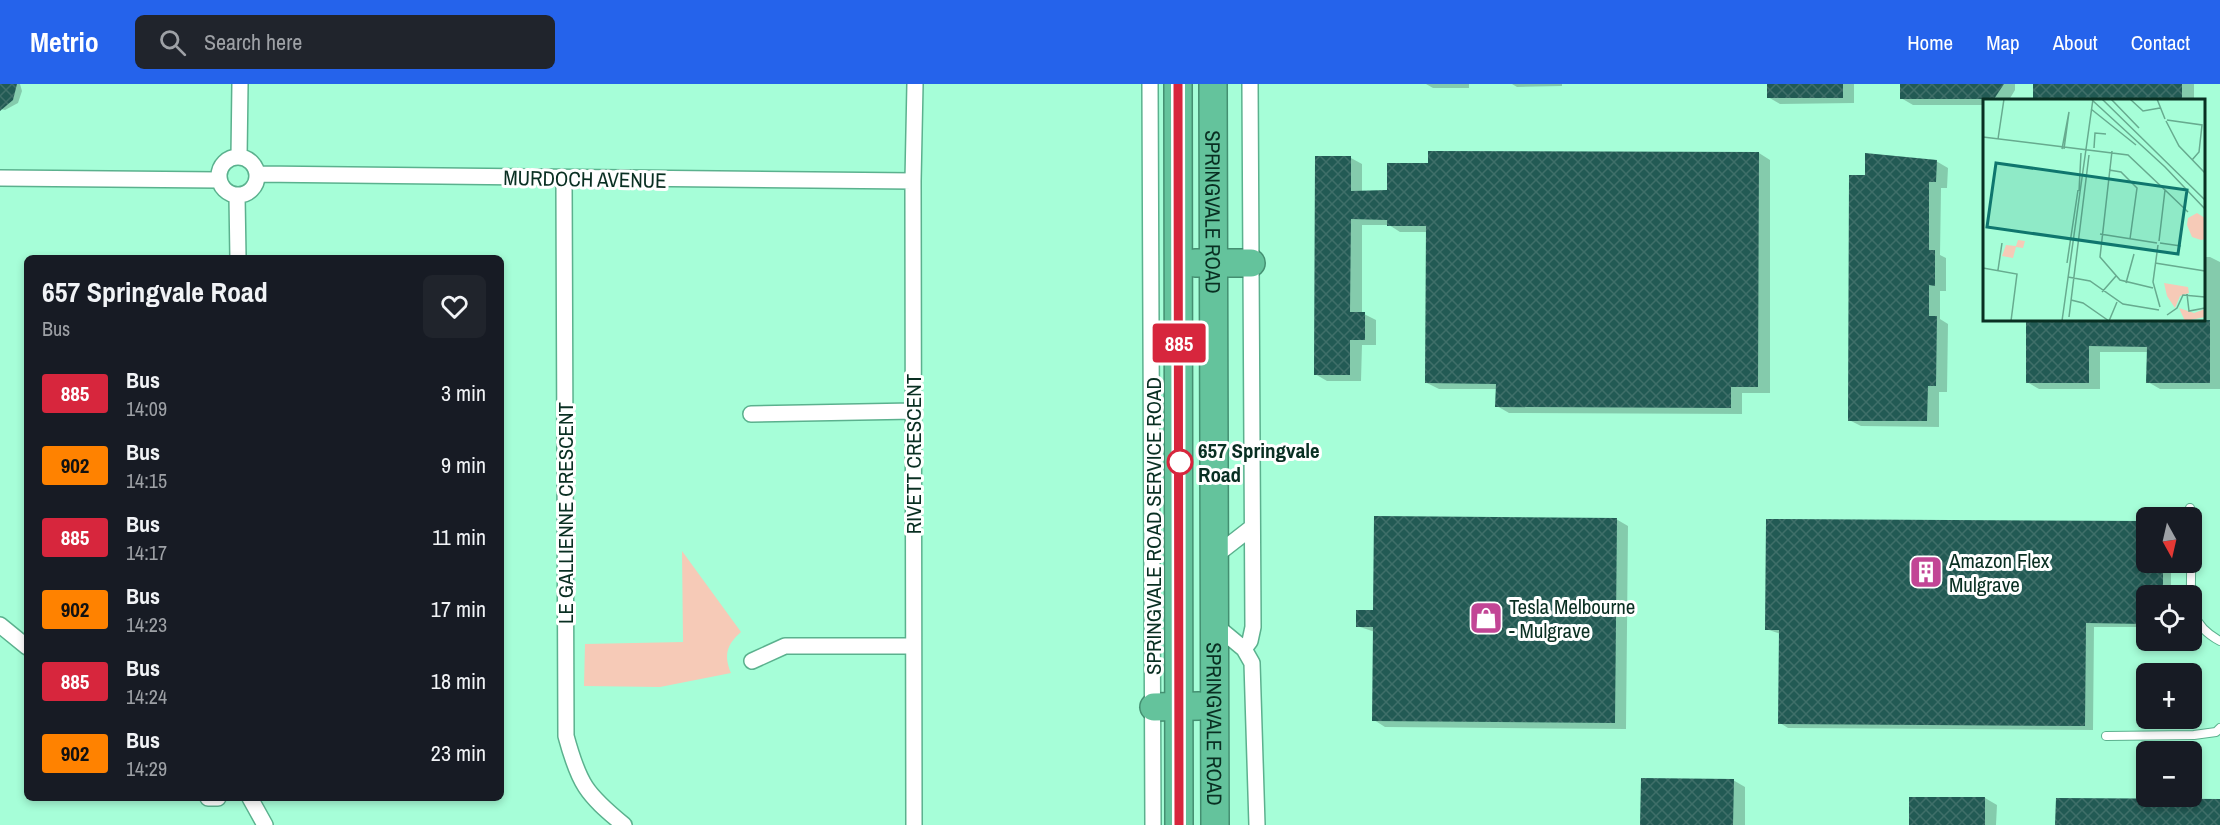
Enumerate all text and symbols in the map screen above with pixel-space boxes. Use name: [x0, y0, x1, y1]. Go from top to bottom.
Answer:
search box: [135, 15, 555, 69]
text: Metrio: [30, 23, 99, 61]
icon: search: [156, 26, 189, 59]
text: Search here: [204, 27, 302, 57]
text: Home: [1907, 28, 1953, 57]
text: Map: [1986, 28, 2020, 57]
text: About: [2053, 28, 2098, 57]
text: Contact: [2131, 28, 2190, 57]
inset map: [1983, 99, 2205, 321]
street label: SPRINGVALE ROAD: [1199, 130, 1228, 294]
street label: MURDOCH AVENUE: [503, 163, 667, 195]
text: 657 Springvale Road: [42, 273, 268, 311]
button: heart: [423, 275, 486, 338]
text: Bus: [42, 315, 70, 342]
line badge: 885: [1144, 324, 1214, 362]
text: 885: [1165, 329, 1193, 358]
text: Bus: [126, 365, 160, 395]
street label: RIVETT CRESCENT: [899, 373, 928, 534]
street label: SPRINGVALE ROAD SERVICE ROAD: [1139, 377, 1168, 675]
text: 3 min: [441, 378, 486, 408]
text: 885: [61, 379, 89, 408]
text: 14:09: [126, 395, 167, 422]
street label: LE GALLIENNE CRESCENT: [551, 402, 580, 624]
place label: 657 Springvale Road: [1198, 436, 1320, 489]
text: Bus: [126, 437, 160, 467]
marker: 657 Springvale Road: [1167, 449, 1193, 475]
text: 9 min: [441, 450, 486, 480]
text: 902: [61, 451, 89, 480]
text: 14:15: [126, 467, 167, 494]
north arrow: [2136, 507, 2202, 573]
map controls: [2136, 507, 2202, 807]
text: Bus: [126, 509, 160, 539]
text: 11 min: [432, 522, 486, 552]
text: 885: [61, 523, 89, 552]
text: 14:17: [126, 539, 167, 566]
place label: Amazon Flex Mulgrave: [1948, 546, 2050, 599]
building icon: Amazon Flex Mulgrave: [1908, 554, 1944, 590]
text: Bus: [126, 581, 160, 611]
button: locate: [2136, 585, 2202, 651]
place label: Tesla Melbourne - Mulgrave: [1509, 592, 1635, 645]
text: 17 min: [431, 594, 486, 624]
text: 902: [61, 595, 89, 624]
shop icon: Tesla Melbourne - Mulgrave: [1468, 600, 1504, 636]
text: 14:23: [126, 611, 167, 638]
street label: SPRINGVALE ROAD: [1200, 642, 1229, 806]
text: Bus: [126, 653, 160, 683]
button: +: [2136, 663, 2202, 729]
text: 18 min: [431, 666, 486, 696]
text: 885: [61, 667, 89, 696]
text: 14:24: [126, 683, 167, 710]
text: Bus: [126, 725, 160, 755]
text: 23 min: [431, 738, 486, 768]
text: 902: [61, 739, 89, 768]
button: −: [2136, 741, 2202, 807]
text: 14:29: [126, 755, 167, 782]

